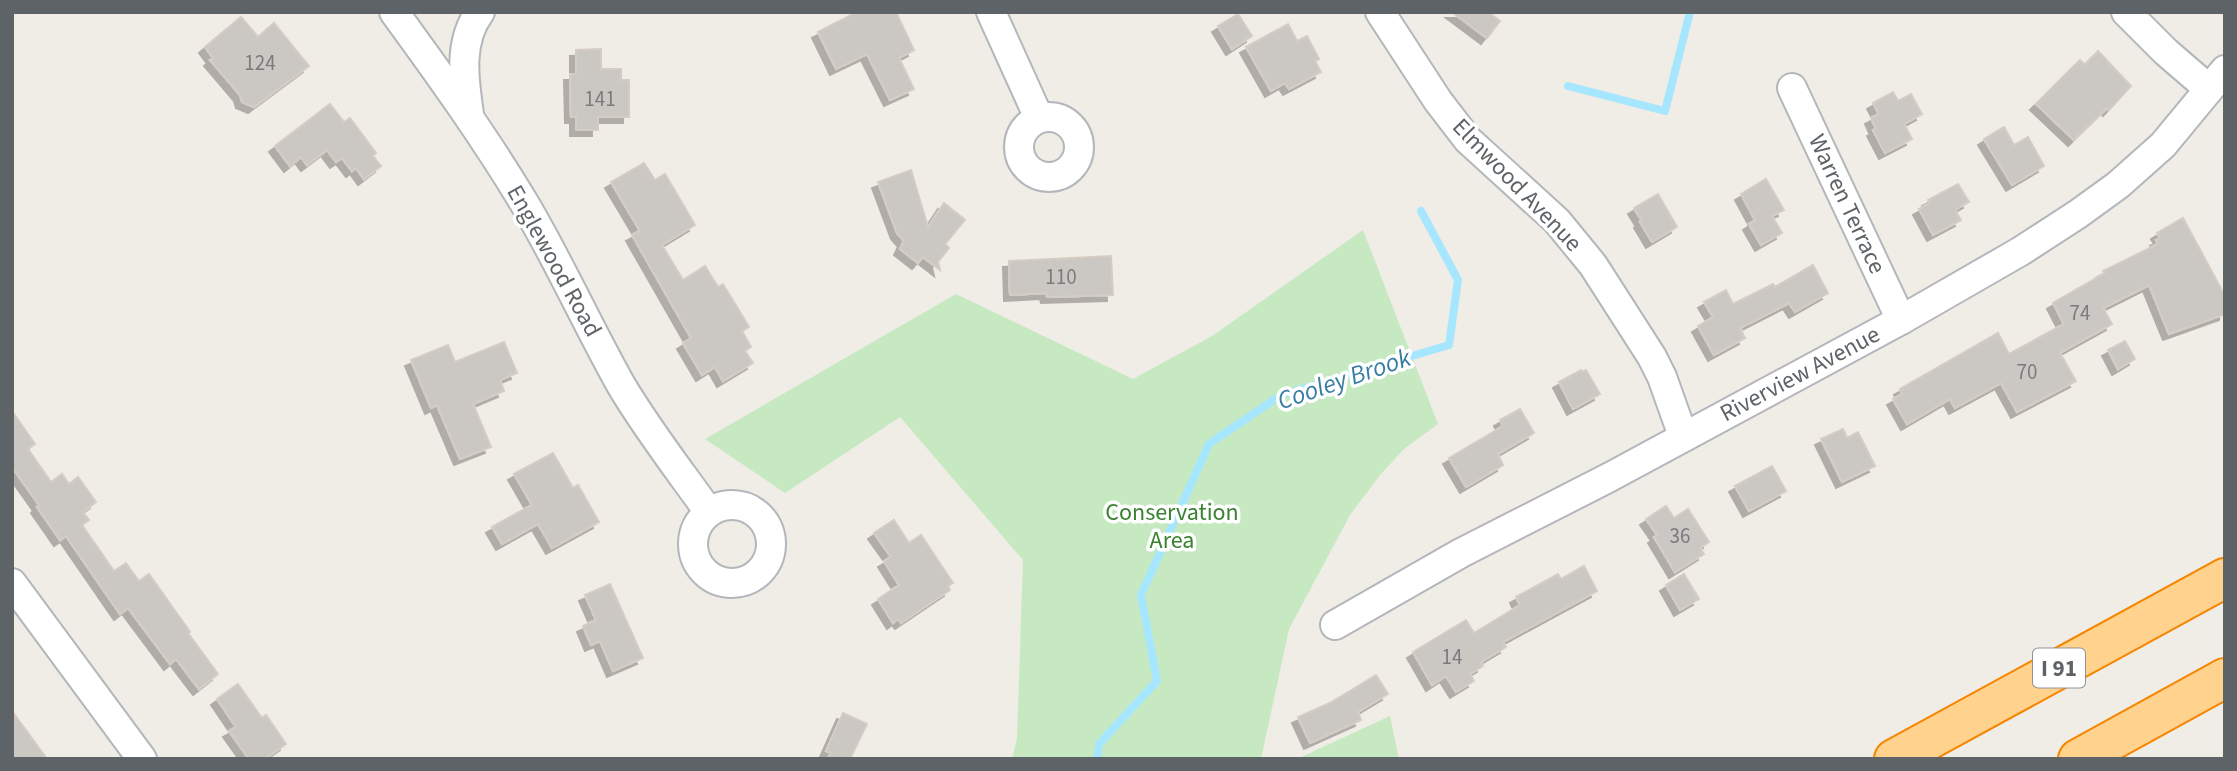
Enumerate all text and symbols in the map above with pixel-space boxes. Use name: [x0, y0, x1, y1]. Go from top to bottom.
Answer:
house number: 124: [244, 48, 276, 78]
house number: 141: [584, 84, 616, 114]
street label: Elmwood Avenue: [1444, 110, 1590, 260]
street label: Warren Terrace: [1799, 128, 1895, 280]
street label: Englewood Road: [498, 179, 610, 343]
house number: 110: [1045, 262, 1077, 292]
house number: 74: [2070, 298, 2090, 328]
street label: Riverview Avenue: [1714, 317, 1886, 431]
water label: Cooley Brook: [1272, 339, 1416, 419]
house number: 70: [2017, 357, 2037, 387]
park label: Conservation Area: [1105, 495, 1239, 558]
house number: 36: [1670, 521, 1690, 551]
house number: 14: [1442, 642, 1462, 672]
road number: I 91: [2033, 648, 2085, 688]

